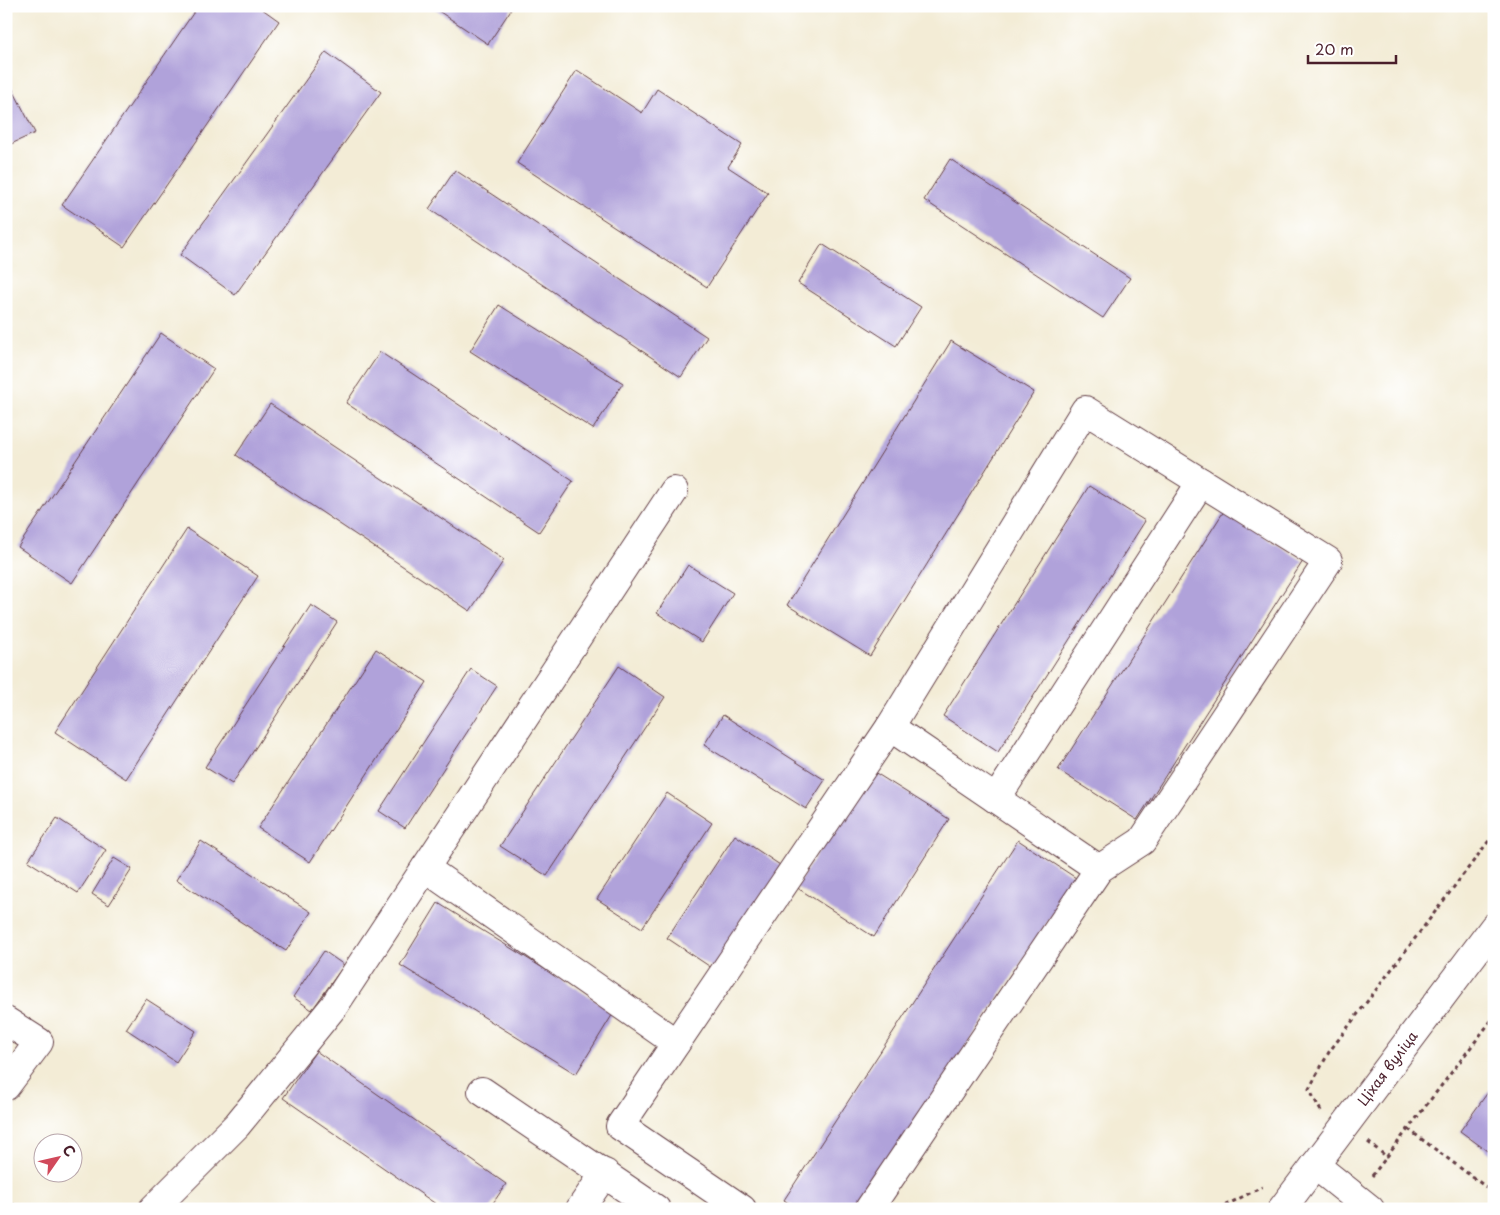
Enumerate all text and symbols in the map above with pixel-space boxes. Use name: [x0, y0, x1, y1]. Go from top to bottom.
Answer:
scale bar: [1308, 32, 1395, 64]
text: 20 m: [1315, 37, 1354, 60]
street label: Ціхая вуліца: [1352, 1026, 1423, 1110]
north arrow: [32, 1132, 82, 1182]
text: С: [58, 1140, 81, 1161]

